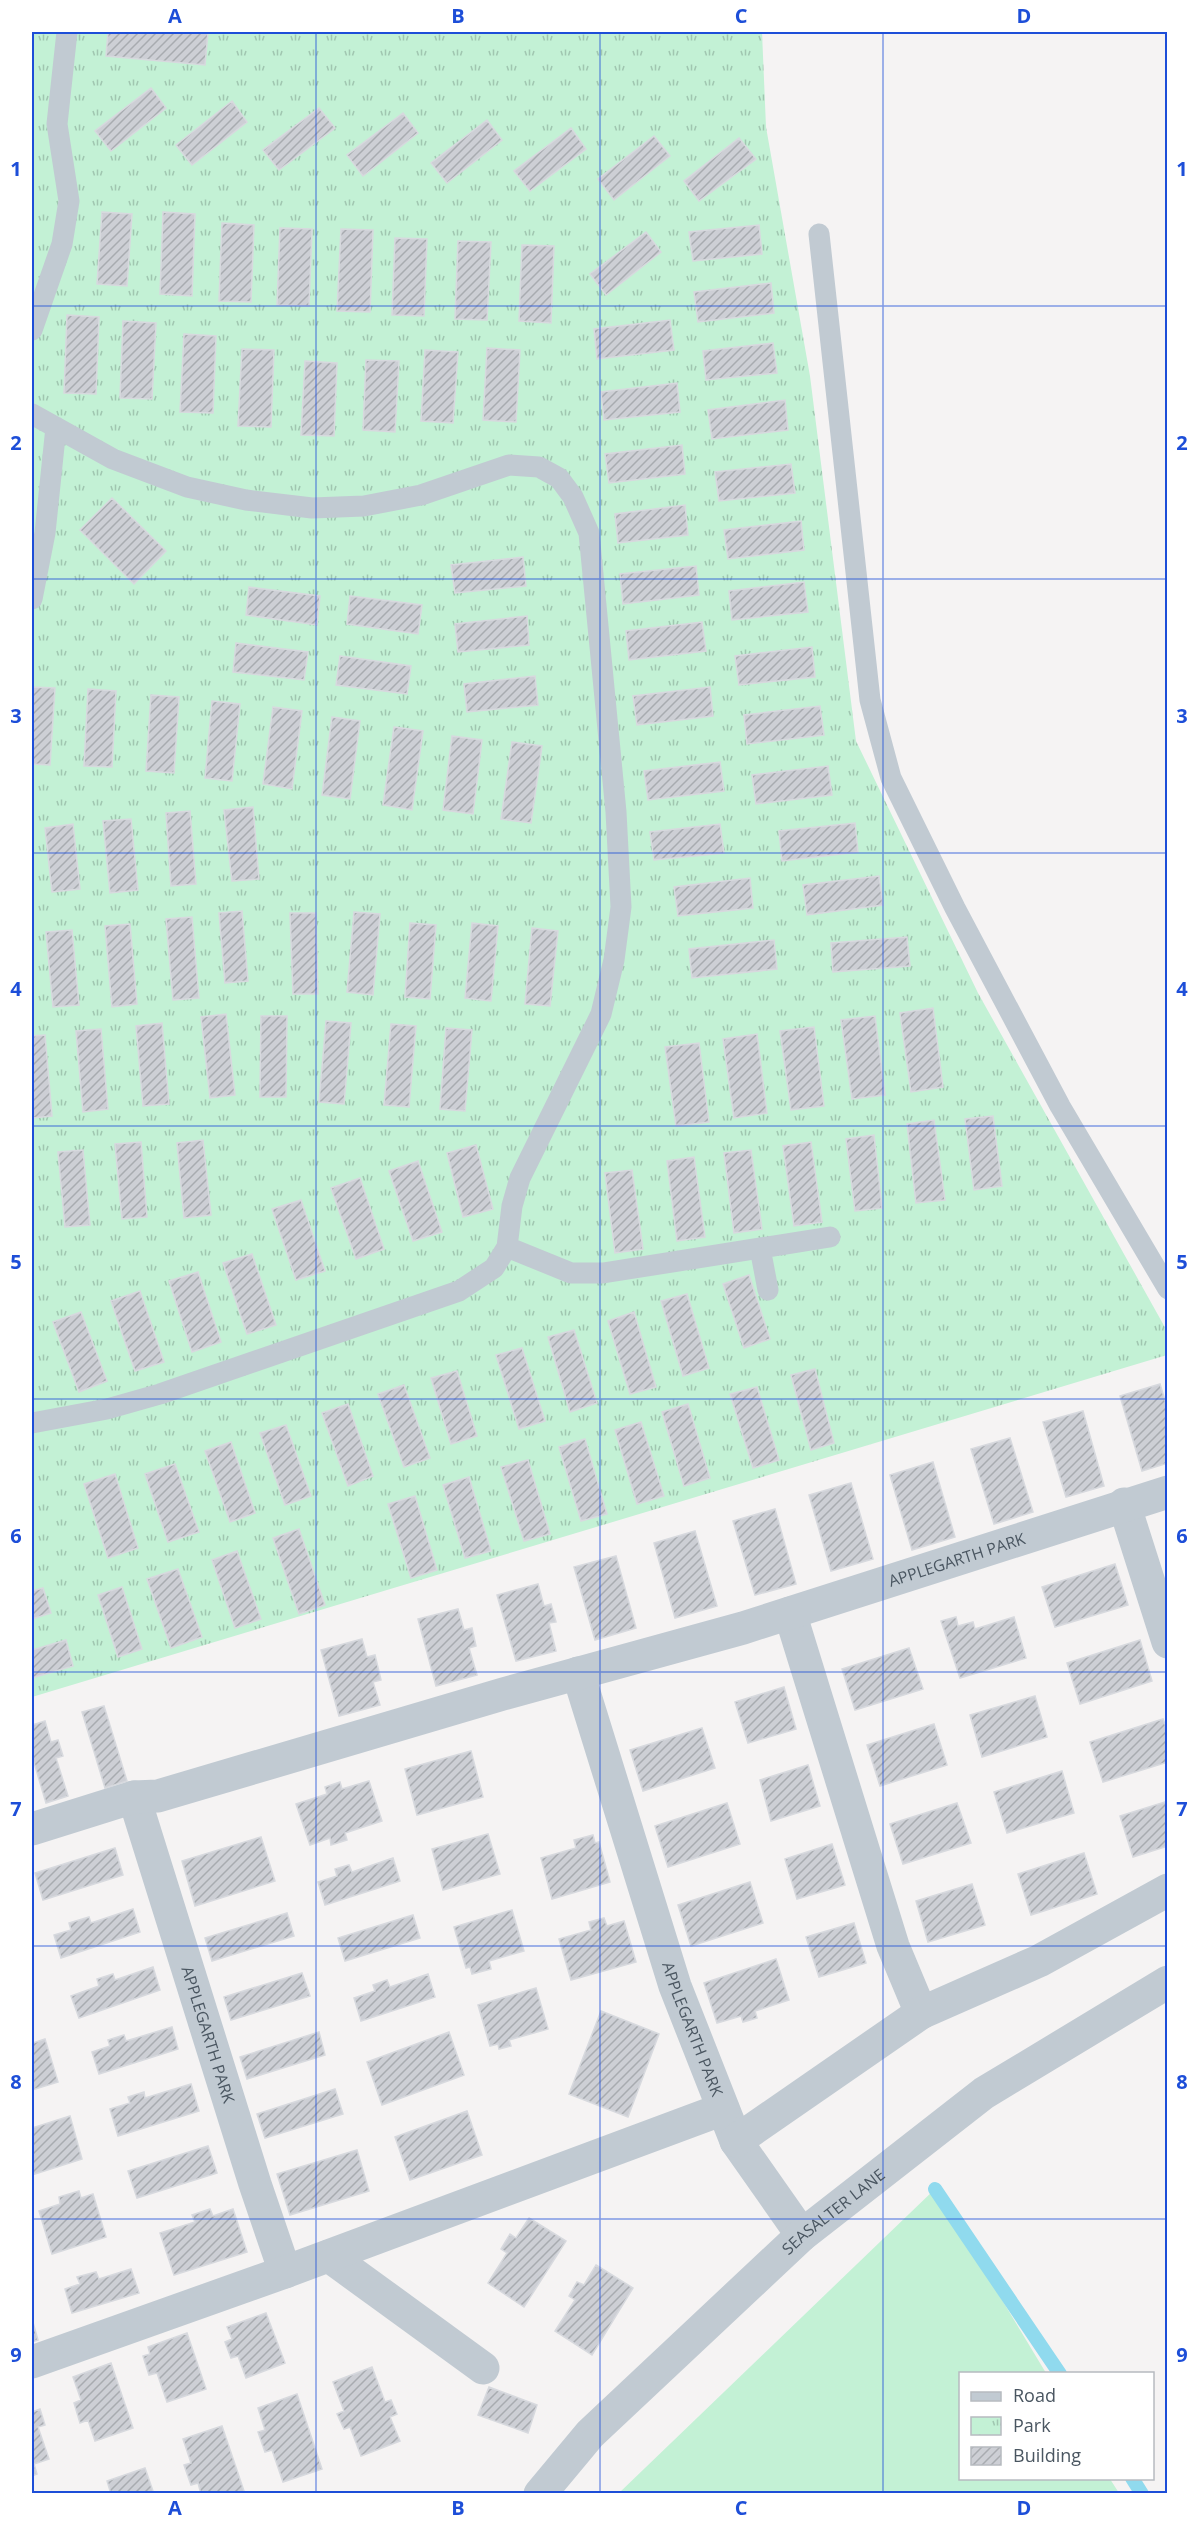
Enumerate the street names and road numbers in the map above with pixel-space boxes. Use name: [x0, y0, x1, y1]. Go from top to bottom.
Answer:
street label: APPLEGARTH PARK: [886, 1527, 1028, 1592]
street label: APPLEGARTH PARK: [657, 1959, 728, 2100]
street label: APPLEGARTH PARK: [177, 1963, 240, 2106]
street label: SEASALTER LANE: [777, 2163, 889, 2259]

